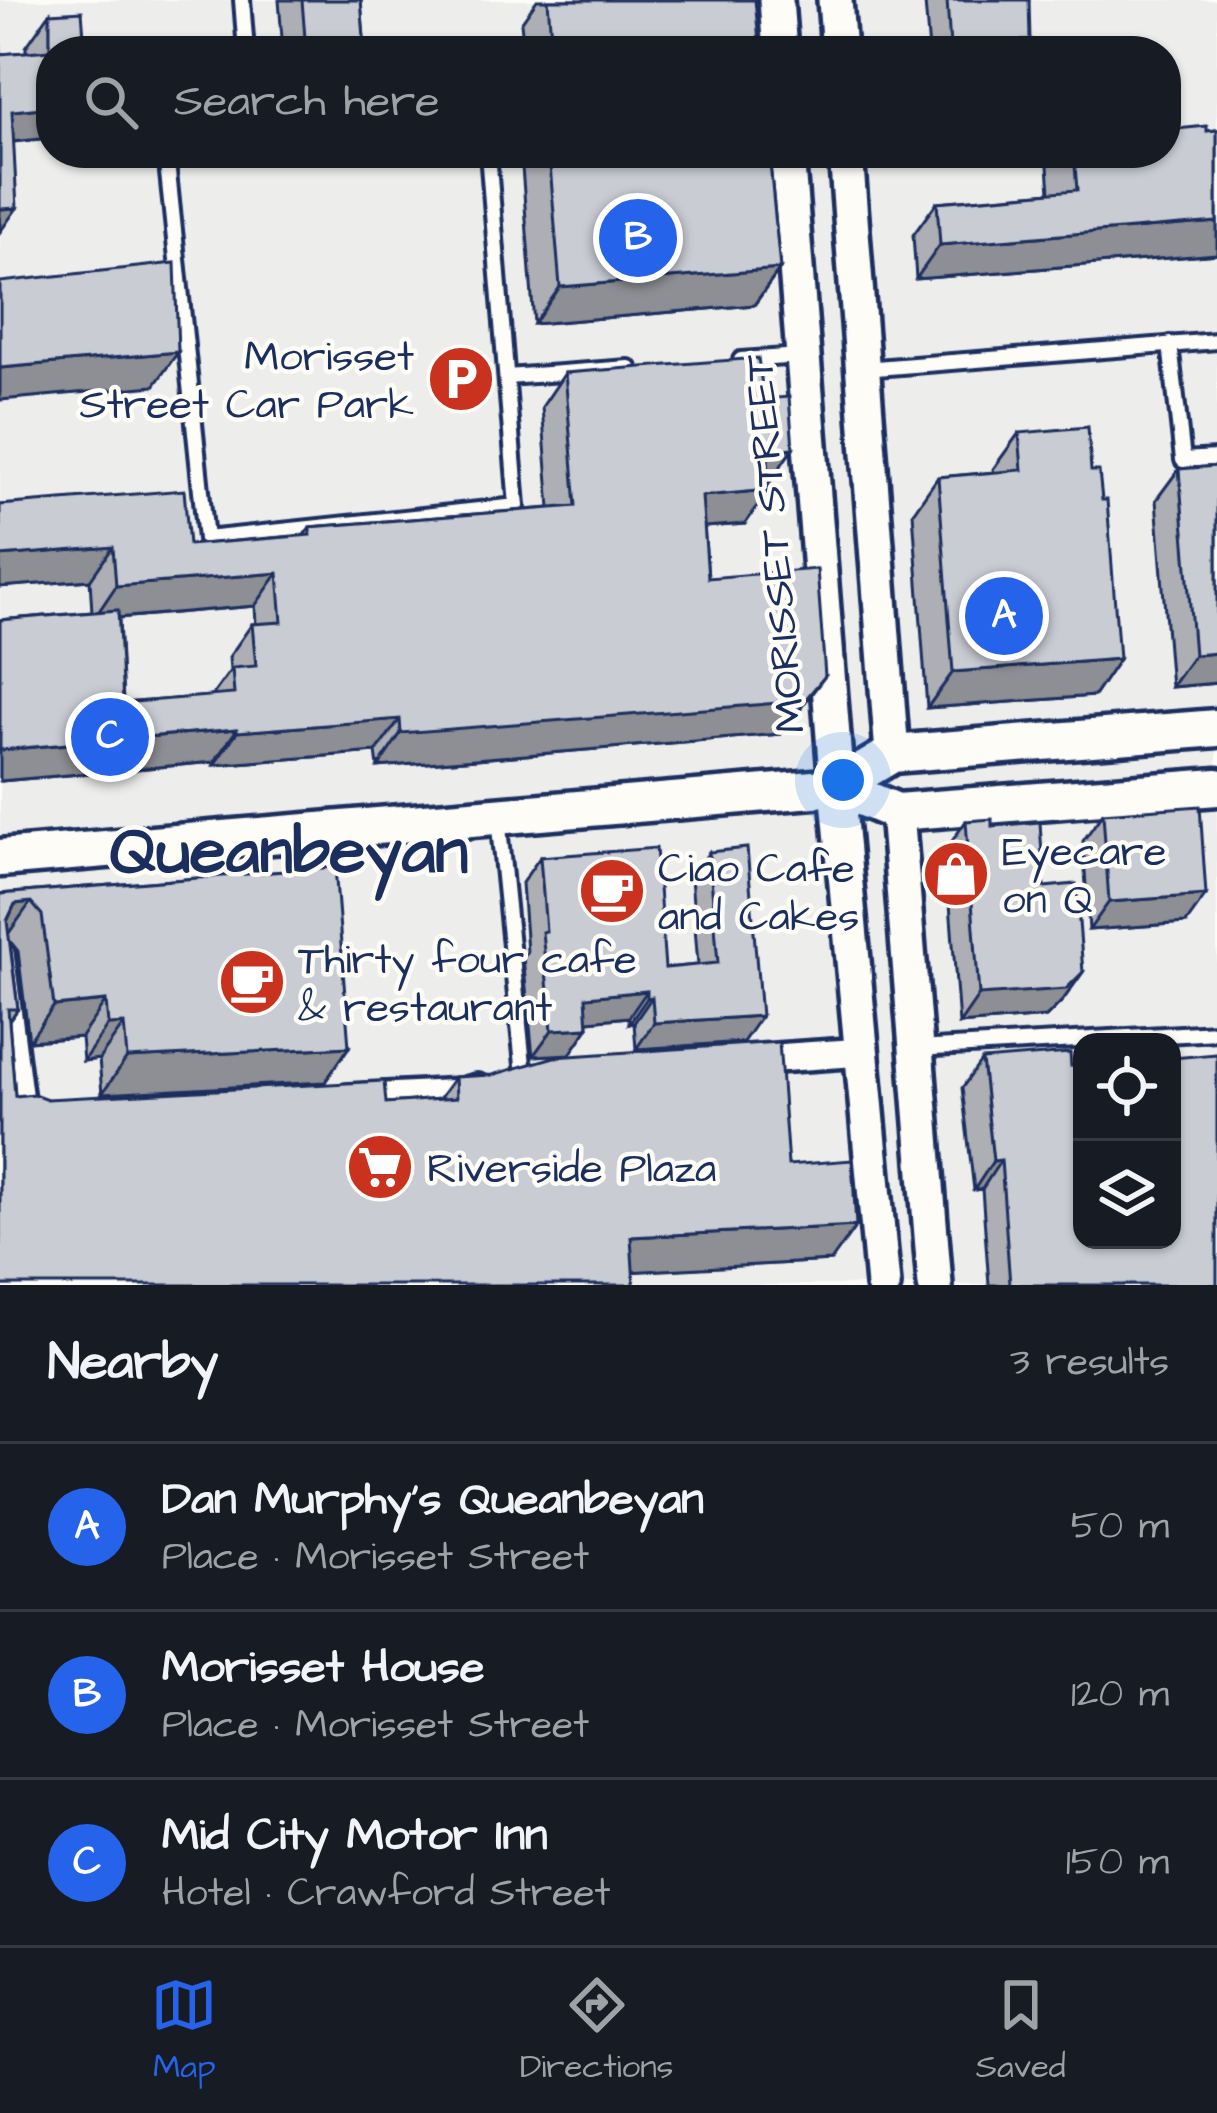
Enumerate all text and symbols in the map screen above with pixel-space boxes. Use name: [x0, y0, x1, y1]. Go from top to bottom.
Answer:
search box: [36, 36, 1181, 168]
icon: search: [78, 69, 144, 135]
text: Search here: [174, 71, 440, 133]
pin: B: [599, 193, 677, 283]
place label: Morisset Street Car Park: [79, 329, 414, 435]
parking icon: Morisset Street Car Park: [426, 344, 496, 414]
street label: MORISSET STREET: [730, 351, 821, 736]
pin: A: [965, 571, 1043, 661]
pin: C: [71, 692, 149, 782]
your location: [813, 750, 873, 810]
district label: Queanbeyan: [110, 807, 468, 902]
place label: Eyecare on Q: [1002, 824, 1166, 930]
shop icon: Eyecare on Q: [921, 839, 991, 909]
place label: Ciao Cafe and Cakes: [658, 841, 859, 947]
cafe icon: Ciao Cafe and Cakes: [577, 856, 647, 926]
place label: Thirty four cafe & restaurant: [298, 932, 637, 1038]
cafe icon: Thirty four cafe & restaurant: [217, 947, 287, 1017]
map controls: [1073, 1033, 1181, 1249]
button: locate: [1073, 1033, 1181, 1141]
supermarket icon: Riverside Plaza: [345, 1132, 415, 1202]
place label: Riverside Plaza: [427, 1141, 716, 1199]
button: layers: [1073, 1141, 1181, 1249]
text: Nearby: [48, 1328, 218, 1399]
text: 3 results: [1010, 1336, 1169, 1390]
text: Dan Murphy's Queanbeyan: [162, 1469, 704, 1531]
text: A: [75, 1500, 99, 1554]
text: 50 m: [1071, 1500, 1169, 1554]
text: Place · Morisset Street: [162, 1531, 589, 1585]
text: Morisset House: [162, 1637, 484, 1699]
text: B: [73, 1668, 101, 1722]
text: 120 m: [1071, 1668, 1169, 1722]
text: Place · Morisset Street: [162, 1699, 589, 1753]
text: Mid City Motor Inn: [162, 1805, 547, 1867]
text: C: [73, 1836, 101, 1890]
text: 150 m: [1066, 1836, 1169, 1890]
text: Hotel · Crawford Street: [162, 1867, 610, 1921]
tab: Map: [151, 1972, 217, 2090]
tab: Directions: [520, 1972, 673, 2090]
tab: Saved: [976, 1972, 1066, 2090]

